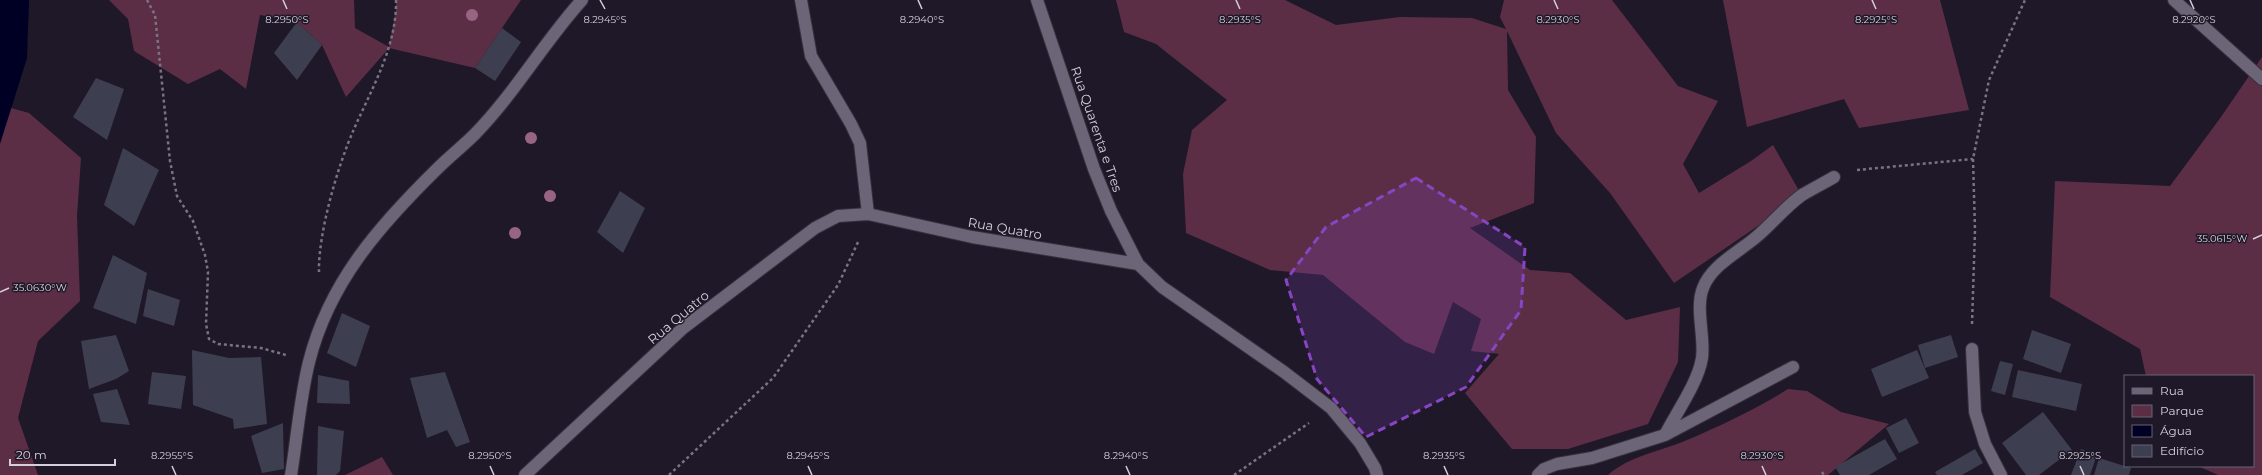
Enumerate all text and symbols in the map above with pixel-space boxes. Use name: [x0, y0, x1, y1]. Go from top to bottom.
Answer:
text: 8.2950°S: [265, 13, 309, 26]
text: 8.2945°S: [583, 13, 627, 26]
text: 8.2940°S: [900, 13, 944, 26]
text: 8.2935°S: [1219, 13, 1261, 26]
text: 8.2930°S: [1536, 13, 1580, 26]
text: 8.2925°S: [1855, 13, 1897, 26]
text: 8.2920°S: [2172, 13, 2216, 26]
street label: Rua Quarenta e Tres: [1068, 64, 1126, 194]
street label: Rua Quatro: [967, 214, 1043, 242]
text: 35.0615°W: [2197, 232, 2247, 245]
text: 35.0630°W: [13, 281, 67, 294]
street label: Rua Quatro: [644, 287, 712, 347]
legend: [2124, 375, 2254, 467]
text: Rua: [2160, 383, 2184, 398]
text: Parque: [2160, 403, 2204, 418]
text: Água: [2160, 423, 2192, 438]
scale bar: [10, 441, 115, 467]
text: Edifício: [2160, 443, 2204, 458]
text: 20 m: [16, 447, 47, 462]
text: 8.2955°S: [151, 449, 193, 462]
text: 8.2950°S: [468, 449, 512, 462]
text: 8.2945°S: [786, 449, 830, 462]
text: 8.2940°S: [1104, 449, 1148, 462]
text: 8.2935°S: [1423, 449, 1465, 462]
text: 8.2930°S: [1740, 449, 1784, 462]
text: 8.2925°S: [2059, 449, 2101, 462]

